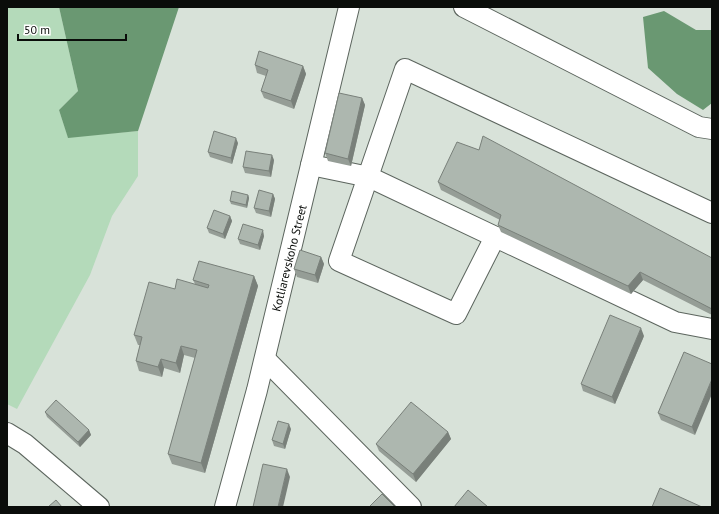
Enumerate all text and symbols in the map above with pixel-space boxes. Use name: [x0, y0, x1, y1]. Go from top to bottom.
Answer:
scale bar: [18, 16, 126, 42]
text: 50 m: [24, 22, 50, 37]
street label: Kotliarevskoho Street: [268, 203, 310, 313]

